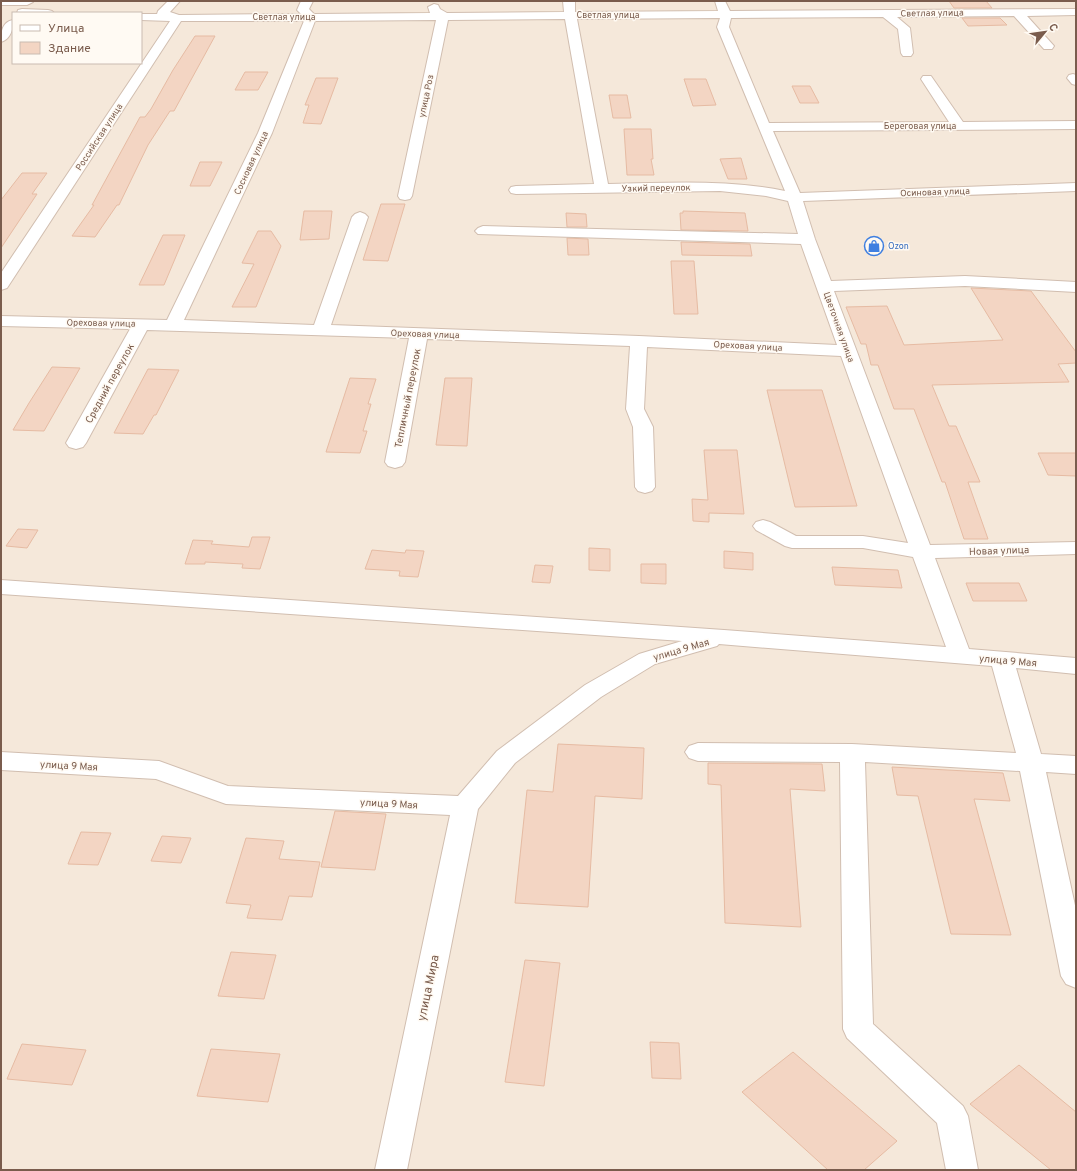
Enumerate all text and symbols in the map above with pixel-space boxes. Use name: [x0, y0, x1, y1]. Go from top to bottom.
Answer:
street label: Светлая улица: [900, 7, 964, 20]
street label: Светлая улица: [576, 10, 640, 21]
legend: [12, 12, 142, 64]
street label: Светлая улица: [252, 12, 316, 23]
north arrow: [1025, 12, 1065, 52]
text: Улица: [48, 21, 84, 37]
text: С: [1045, 21, 1061, 34]
text: Здание: [48, 41, 91, 57]
street label: улица Роз: [417, 73, 436, 119]
street label: Российская улица: [74, 101, 125, 173]
street label: Береговая улица: [884, 121, 957, 132]
street label: Сосновая улица: [232, 129, 271, 197]
street label: Узкий переулок: [621, 182, 691, 195]
street label: Осиновая улица: [900, 186, 970, 199]
shop icon: Ozon: [863, 235, 885, 257]
place label: Ozon: [888, 241, 909, 252]
street label: Цветочная улица: [821, 290, 856, 364]
street label: Ореховая улица: [66, 317, 136, 330]
street label: Ореховая улица: [390, 328, 460, 341]
street label: Ореховая улица: [713, 339, 783, 354]
street label: Средний переулок: [83, 341, 138, 426]
street label: Тепличный переулок: [392, 347, 425, 449]
street label: Новая улица: [969, 544, 1029, 559]
street label: улица 9 Мая: [652, 636, 711, 665]
street label: улица 9 Мая: [978, 652, 1037, 671]
street label: улица 9 Мая: [40, 758, 98, 775]
street label: улица 9 Мая: [360, 796, 418, 813]
street label: улица Мира: [414, 954, 444, 1023]

